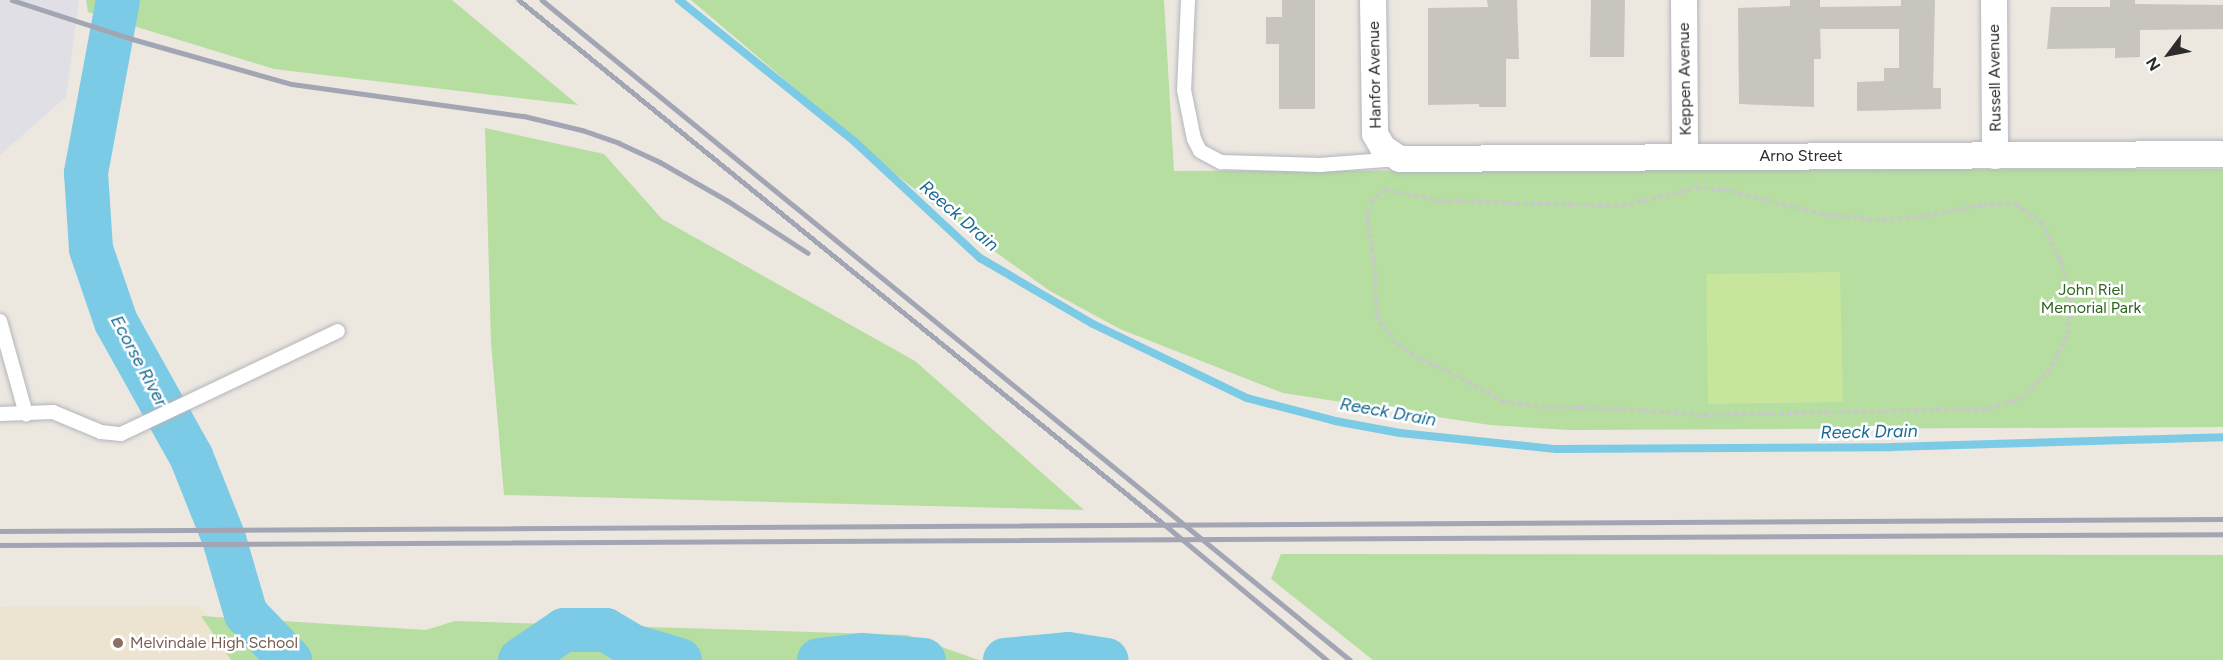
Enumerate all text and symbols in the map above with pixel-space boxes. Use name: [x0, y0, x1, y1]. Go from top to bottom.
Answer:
street label: Hanfor Avenue: [1364, 21, 1386, 129]
street label: Keppen Avenue: [1674, 22, 1696, 136]
street label: Russell Avenue: [1984, 24, 2006, 132]
north arrow: [2139, 24, 2199, 84]
text: N: [2142, 54, 2165, 74]
street label: Arno Street: [1759, 146, 1843, 166]
water label: Reeck Drain: [915, 176, 1003, 256]
park label: John Riel Memorial Park: [2041, 280, 2141, 318]
water label: Ecorse River: [106, 312, 172, 410]
water label: Reeck Drain: [1338, 393, 1438, 431]
water label: Reeck Drain: [1820, 420, 1918, 444]
place label: Melvindale High School: [130, 633, 298, 653]
marker: Melvindale High School: [111, 636, 125, 650]

